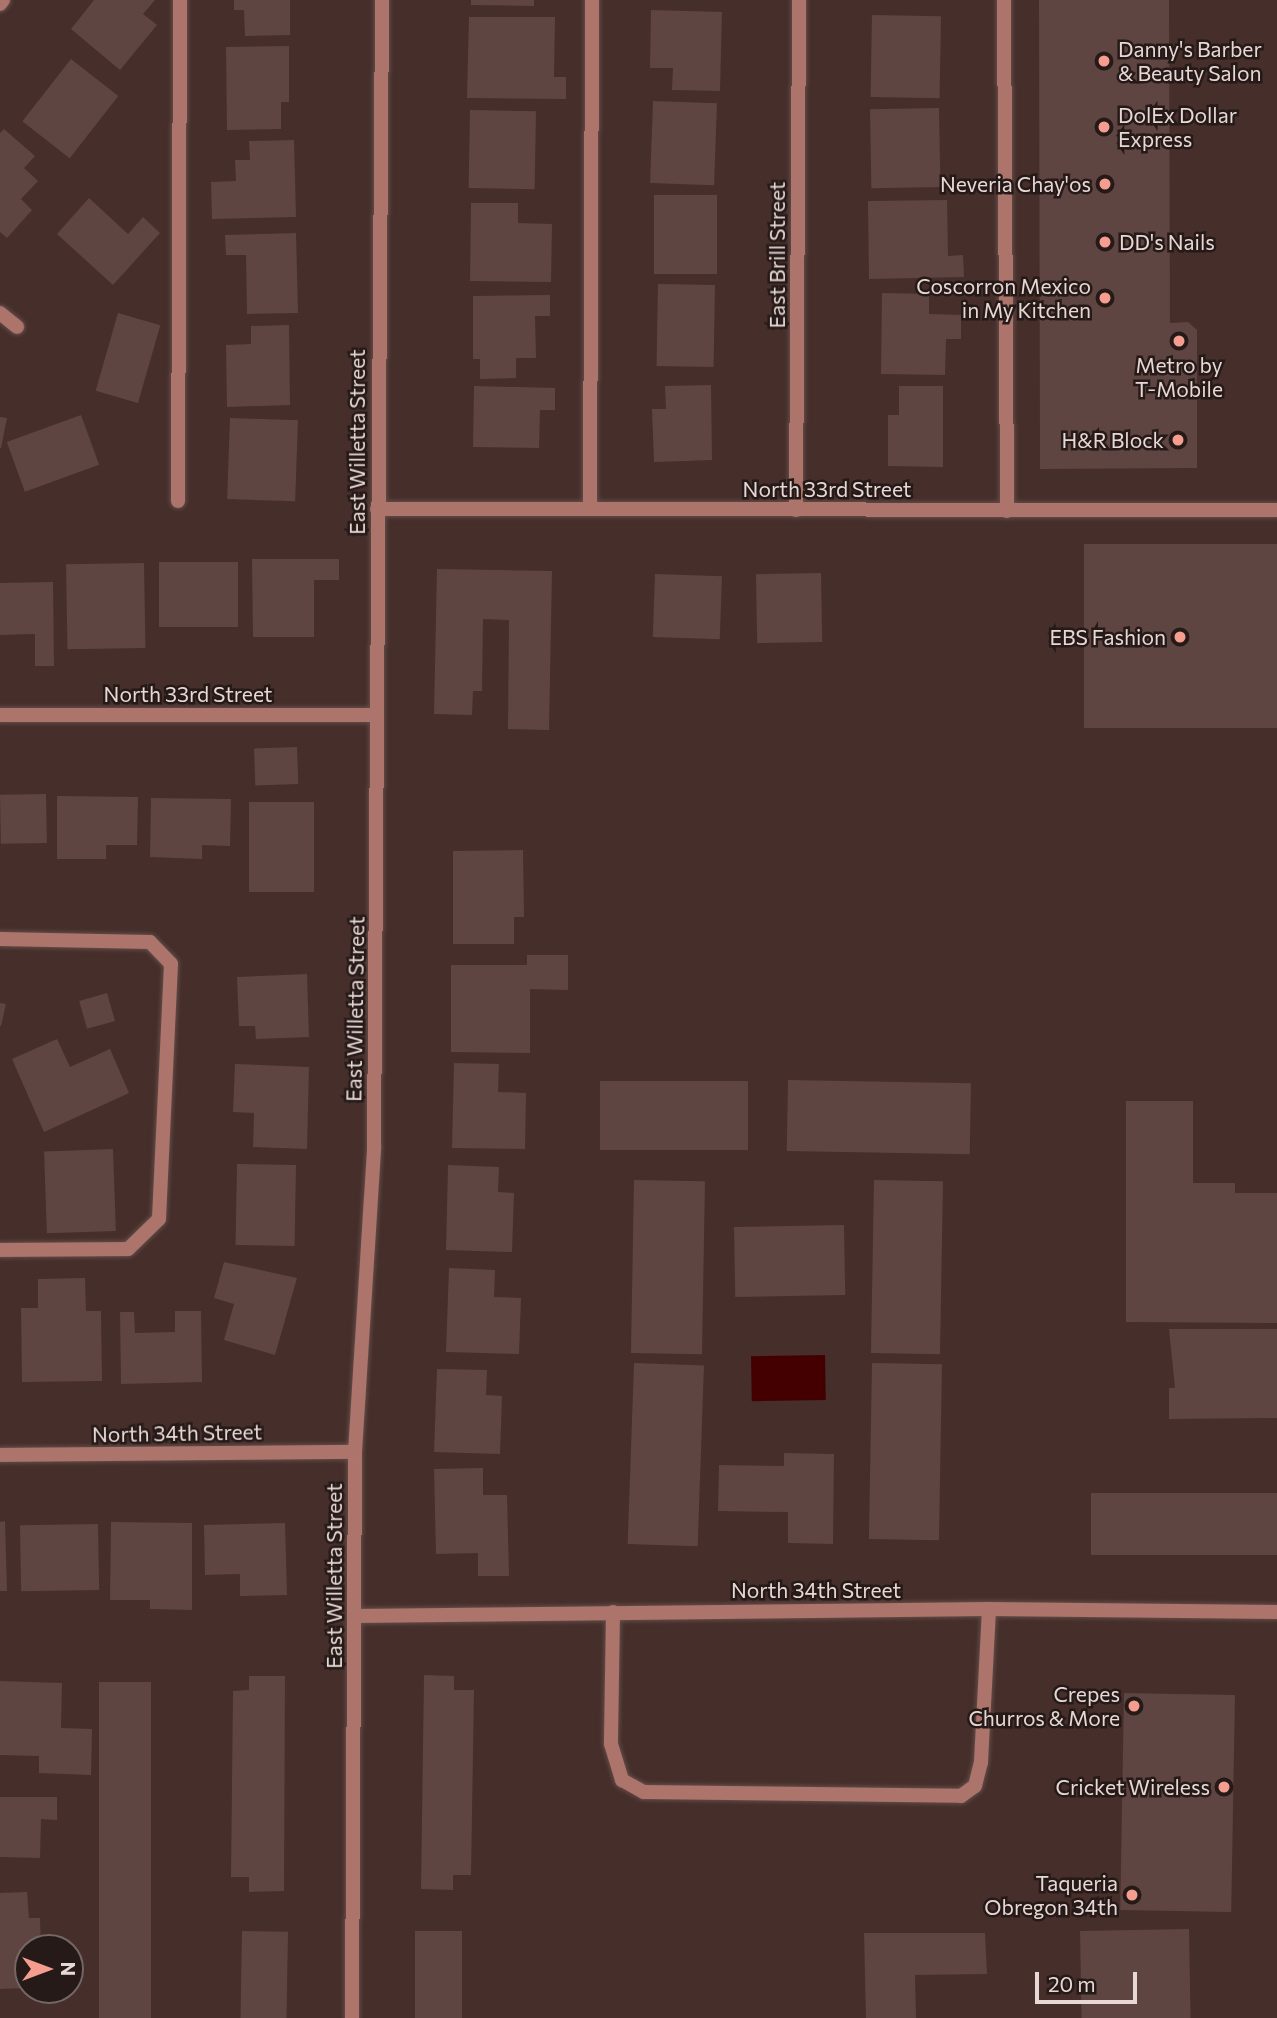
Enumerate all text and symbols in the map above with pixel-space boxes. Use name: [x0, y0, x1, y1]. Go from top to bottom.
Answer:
place label: Danny's Barber & Beauty Salon: [1118, 36, 1262, 86]
marker: Danny's Barber & Beauty Salon: [1096, 53, 1112, 69]
place label: DolEx Dollar Express: [1118, 102, 1237, 152]
marker: DolEx Dollar Express: [1096, 119, 1112, 135]
place label: Neveria Chay'os: [940, 171, 1091, 197]
marker: Neveria Chay'os: [1097, 176, 1113, 192]
street label: East Brill Street: [764, 182, 790, 328]
place label: DD's Nails: [1119, 229, 1215, 255]
marker: DD's Nails: [1097, 234, 1113, 250]
place label: Coscorron Mexico in My Kitchen: [916, 273, 1091, 323]
marker: Coscorron Mexico in My Kitchen: [1097, 290, 1113, 306]
marker: Metro by T-Mobile: [1171, 333, 1187, 349]
street label: East Willetta Street: [344, 349, 370, 535]
place label: Metro by T-Mobile: [1135, 352, 1223, 402]
place label: H&R Block: [1062, 427, 1164, 453]
marker: H&R Block: [1170, 432, 1186, 448]
street label: North 33rd Street: [743, 476, 911, 502]
place label: EBS Fashion: [1049, 624, 1166, 650]
marker: EBS Fashion: [1172, 629, 1188, 645]
street label: North 33rd Street: [104, 681, 272, 707]
street label: East Willetta Street: [341, 916, 369, 1102]
street label: North 34th Street: [92, 1419, 262, 1447]
street label: East Willetta Street: [321, 1483, 347, 1669]
street label: North 34th Street: [731, 1577, 901, 1603]
place label: Crepes Churros & More: [968, 1681, 1120, 1731]
marker: Crepes Churros & More: [1126, 1698, 1142, 1714]
place label: Cricket Wireless: [1056, 1774, 1210, 1800]
marker: Cricket Wireless: [1216, 1779, 1232, 1795]
place label: Taqueria Obregon 34th: [984, 1870, 1118, 1920]
marker: Taqueria Obregon 34th: [1124, 1887, 1140, 1903]
north arrow: [14, 1934, 84, 2004]
scale bar: [1039, 1958, 1140, 2002]
text: N: [57, 1962, 80, 1976]
text: 20 m: [1048, 1971, 1096, 1996]

